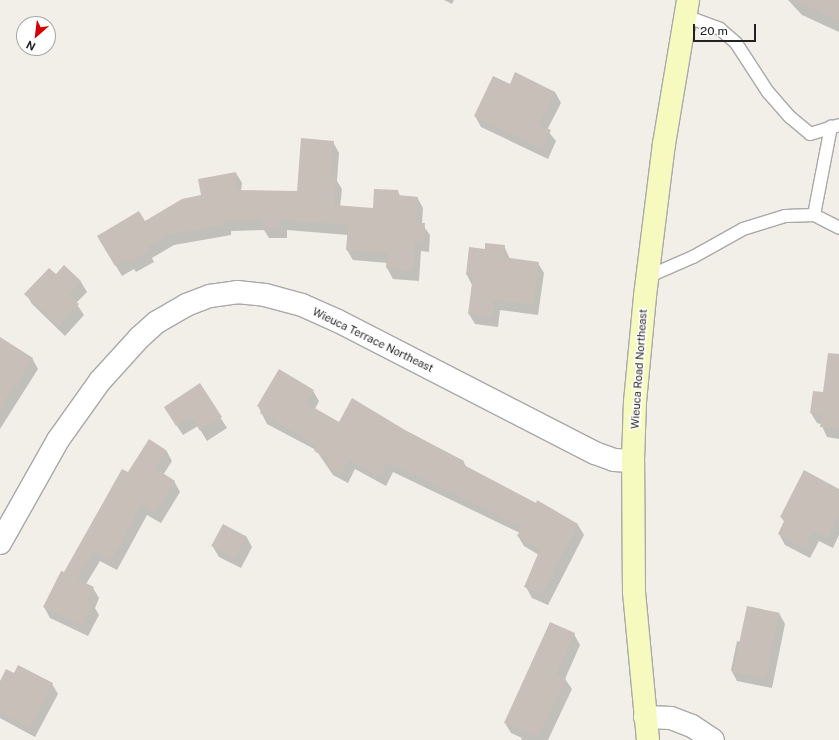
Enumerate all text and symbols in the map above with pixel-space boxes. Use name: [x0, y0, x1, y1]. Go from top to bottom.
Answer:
north arrow: [16, 16, 56, 56]
scale bar: [695, 16, 758, 42]
text: 20 m: [700, 24, 728, 38]
text: N: [24, 38, 37, 53]
street label: Wieuca Terrace Northeast: [310, 305, 436, 375]
street label: Wieuca Road Northeast: [628, 309, 650, 429]

